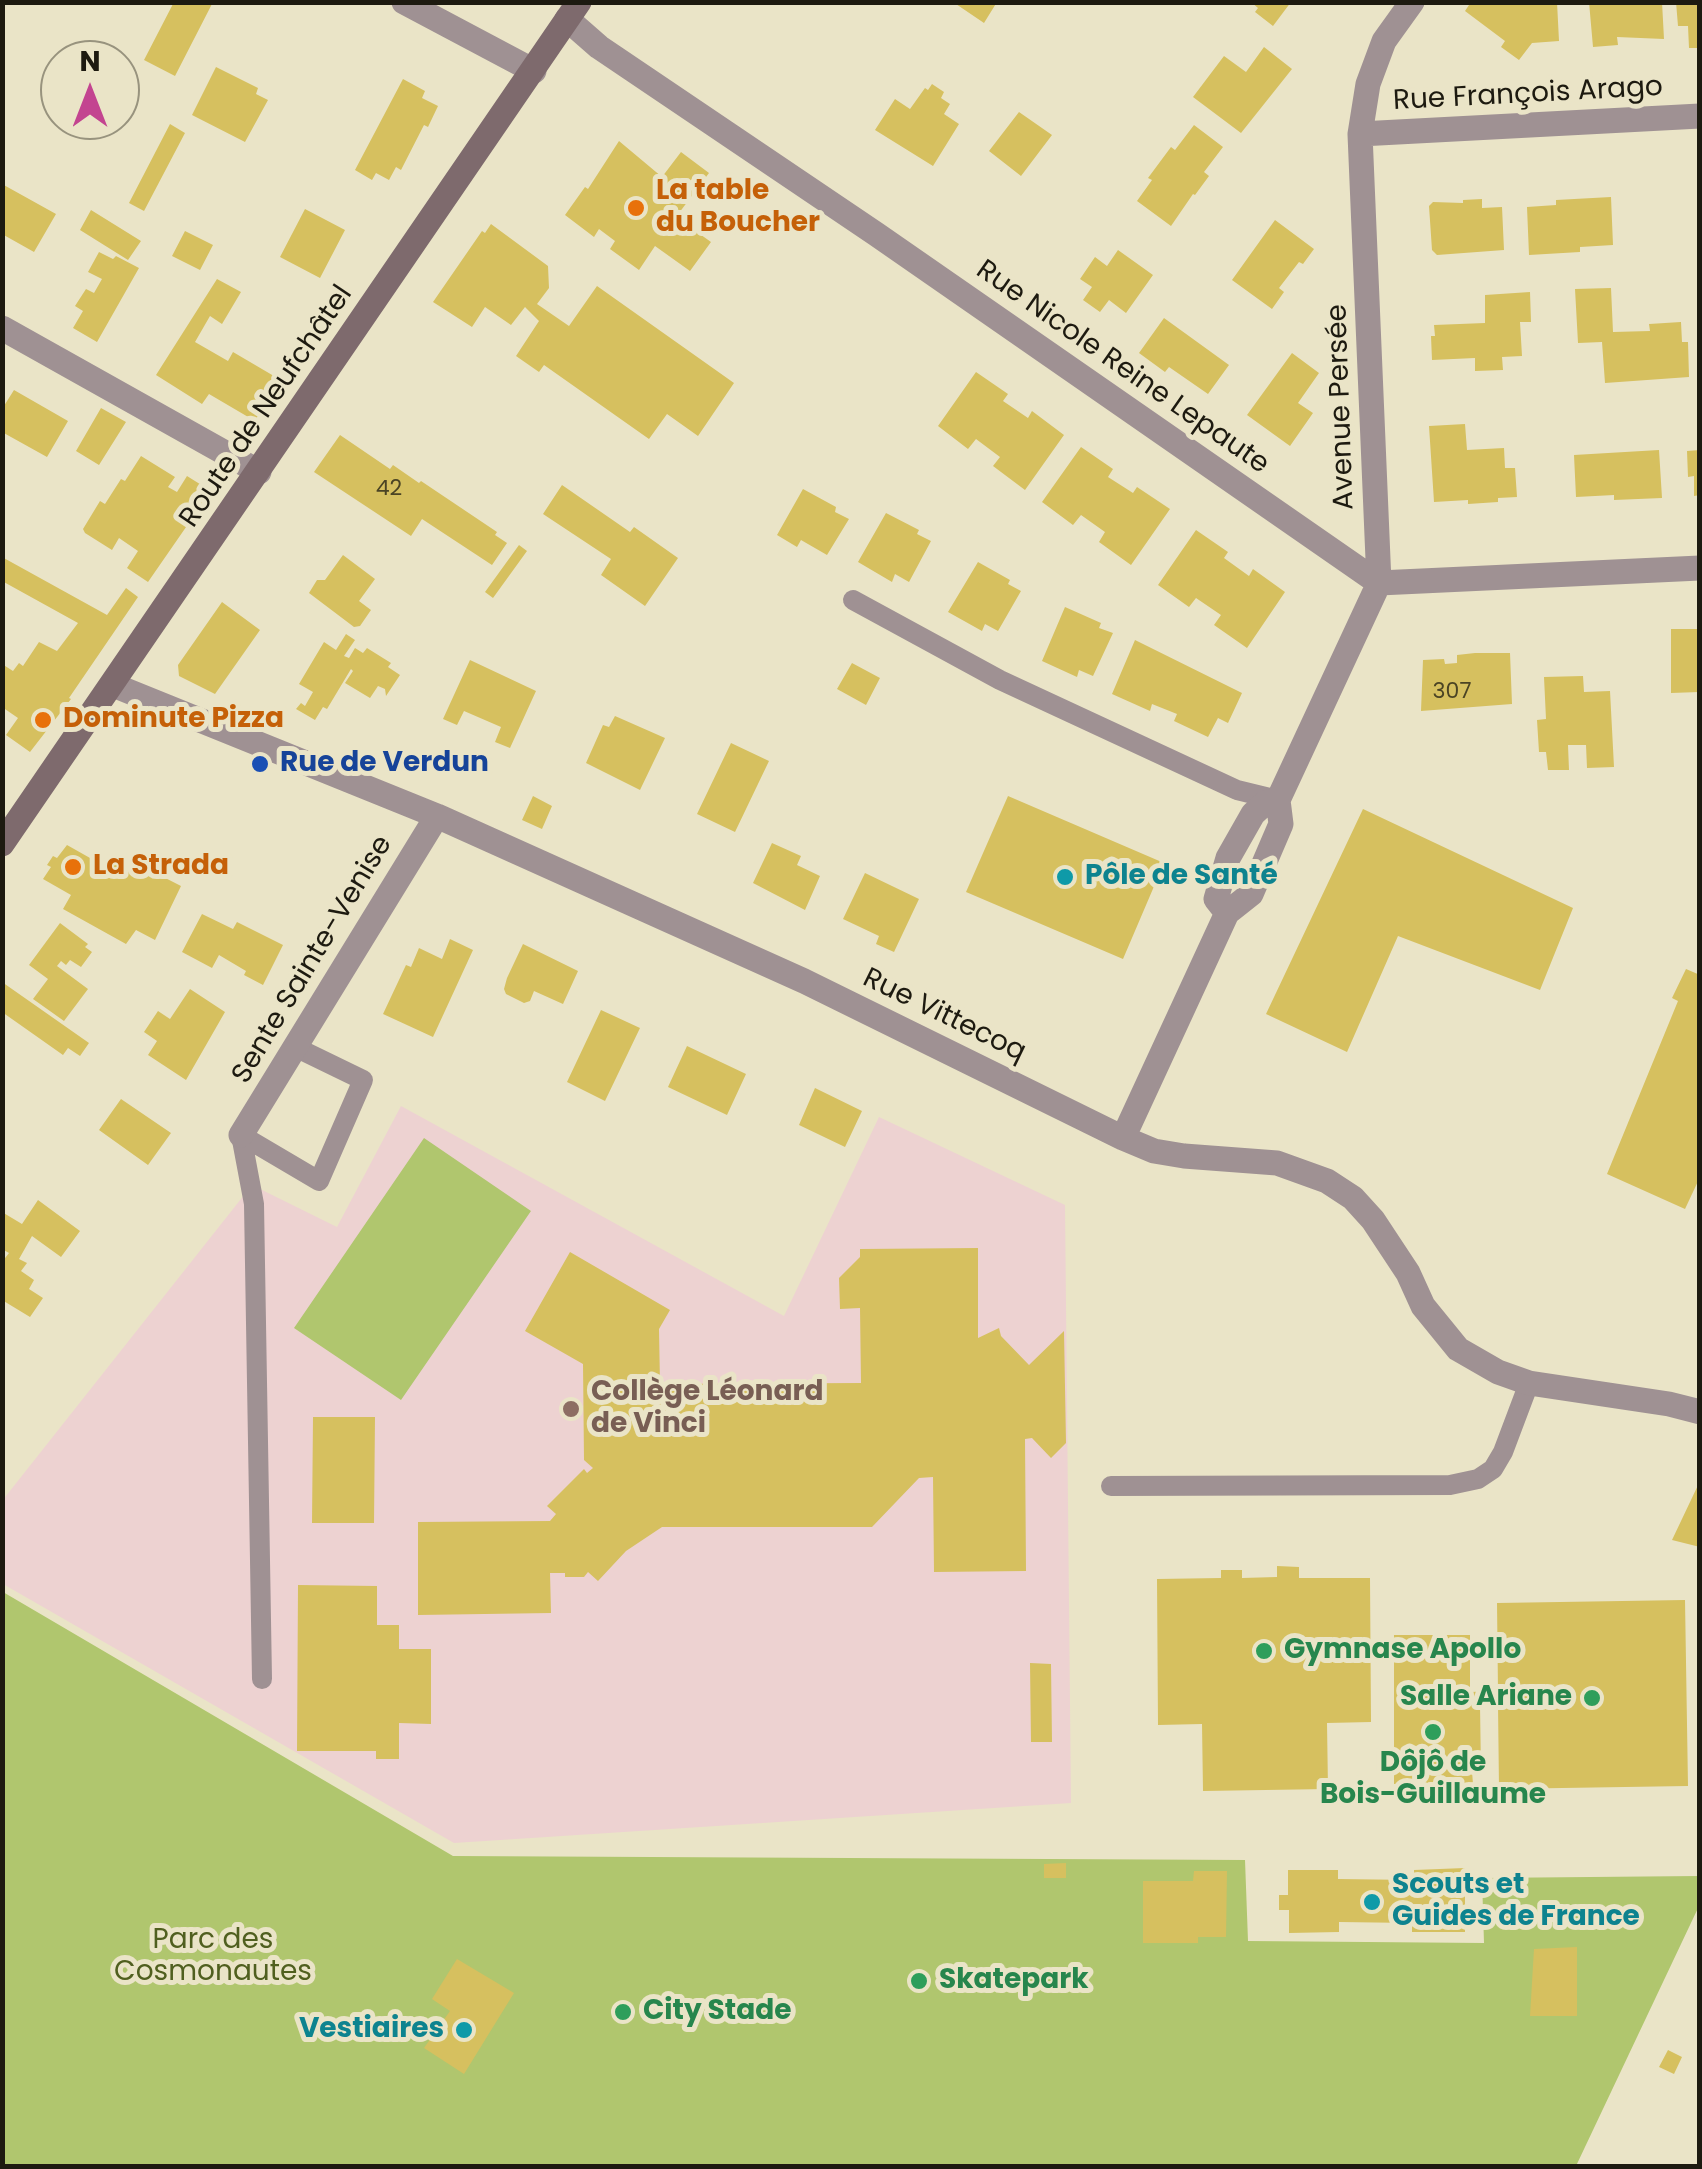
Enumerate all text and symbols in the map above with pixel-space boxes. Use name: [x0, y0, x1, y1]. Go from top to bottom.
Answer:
north arrow: [40, 40, 140, 140]
text: N: [79, 42, 101, 81]
street label: Rue François Arago: [1392, 71, 1664, 119]
place label: La table du Boucher: [656, 175, 820, 241]
marker: La table du Boucher: [625, 197, 647, 219]
street label: Rue Nicole Reine Lepaute: [969, 254, 1275, 482]
street label: Route de Neufchâtel: [174, 280, 360, 534]
street label: Avenue Persée: [1322, 303, 1362, 511]
house number: 42: [376, 476, 402, 502]
house number: 307: [1433, 679, 1471, 705]
place label: Dominute Pizza: [63, 703, 284, 737]
marker: Dominute Pizza: [32, 709, 54, 731]
place label: Rue de Verdun: [280, 747, 489, 781]
marker: Rue de Verdun: [249, 753, 271, 775]
street label: Sente Sainte-Venise: [226, 830, 400, 1090]
place label: La Strada: [93, 850, 229, 884]
marker: La Strada: [62, 856, 84, 878]
place label: Pôle de Santé: [1085, 860, 1278, 894]
marker: Pôle de Santé: [1054, 866, 1076, 888]
street label: Rue Vittecoq: [857, 962, 1031, 1070]
place label: Collège Léonard de Vinci: [591, 1376, 823, 1442]
marker: Collège Léonard de Vinci: [560, 1398, 582, 1420]
place label: Gymnase Apollo: [1284, 1634, 1521, 1668]
marker: Gymnase Apollo: [1253, 1640, 1275, 1662]
place label: Salle Ariane: [1400, 1681, 1572, 1715]
marker: Salle Ariane: [1581, 1687, 1603, 1709]
marker: Dôjô de Bois-Guillaume: [1422, 1721, 1444, 1743]
place label: Dôjô de Bois-Guillaume: [1320, 1747, 1546, 1813]
place label: Scouts et Guides de France: [1392, 1869, 1640, 1935]
marker: Scouts et Guides de France: [1361, 1891, 1383, 1913]
park label: Parc des Cosmonautes: [114, 1924, 312, 1990]
place label: Skatepark: [939, 1964, 1088, 1998]
marker: Skatepark: [908, 1970, 930, 1992]
place label: City Stade: [643, 1995, 791, 2029]
marker: City Stade: [612, 2001, 634, 2023]
place label: Vestiaires: [299, 2013, 444, 2047]
marker: Vestiaires: [453, 2019, 475, 2041]

